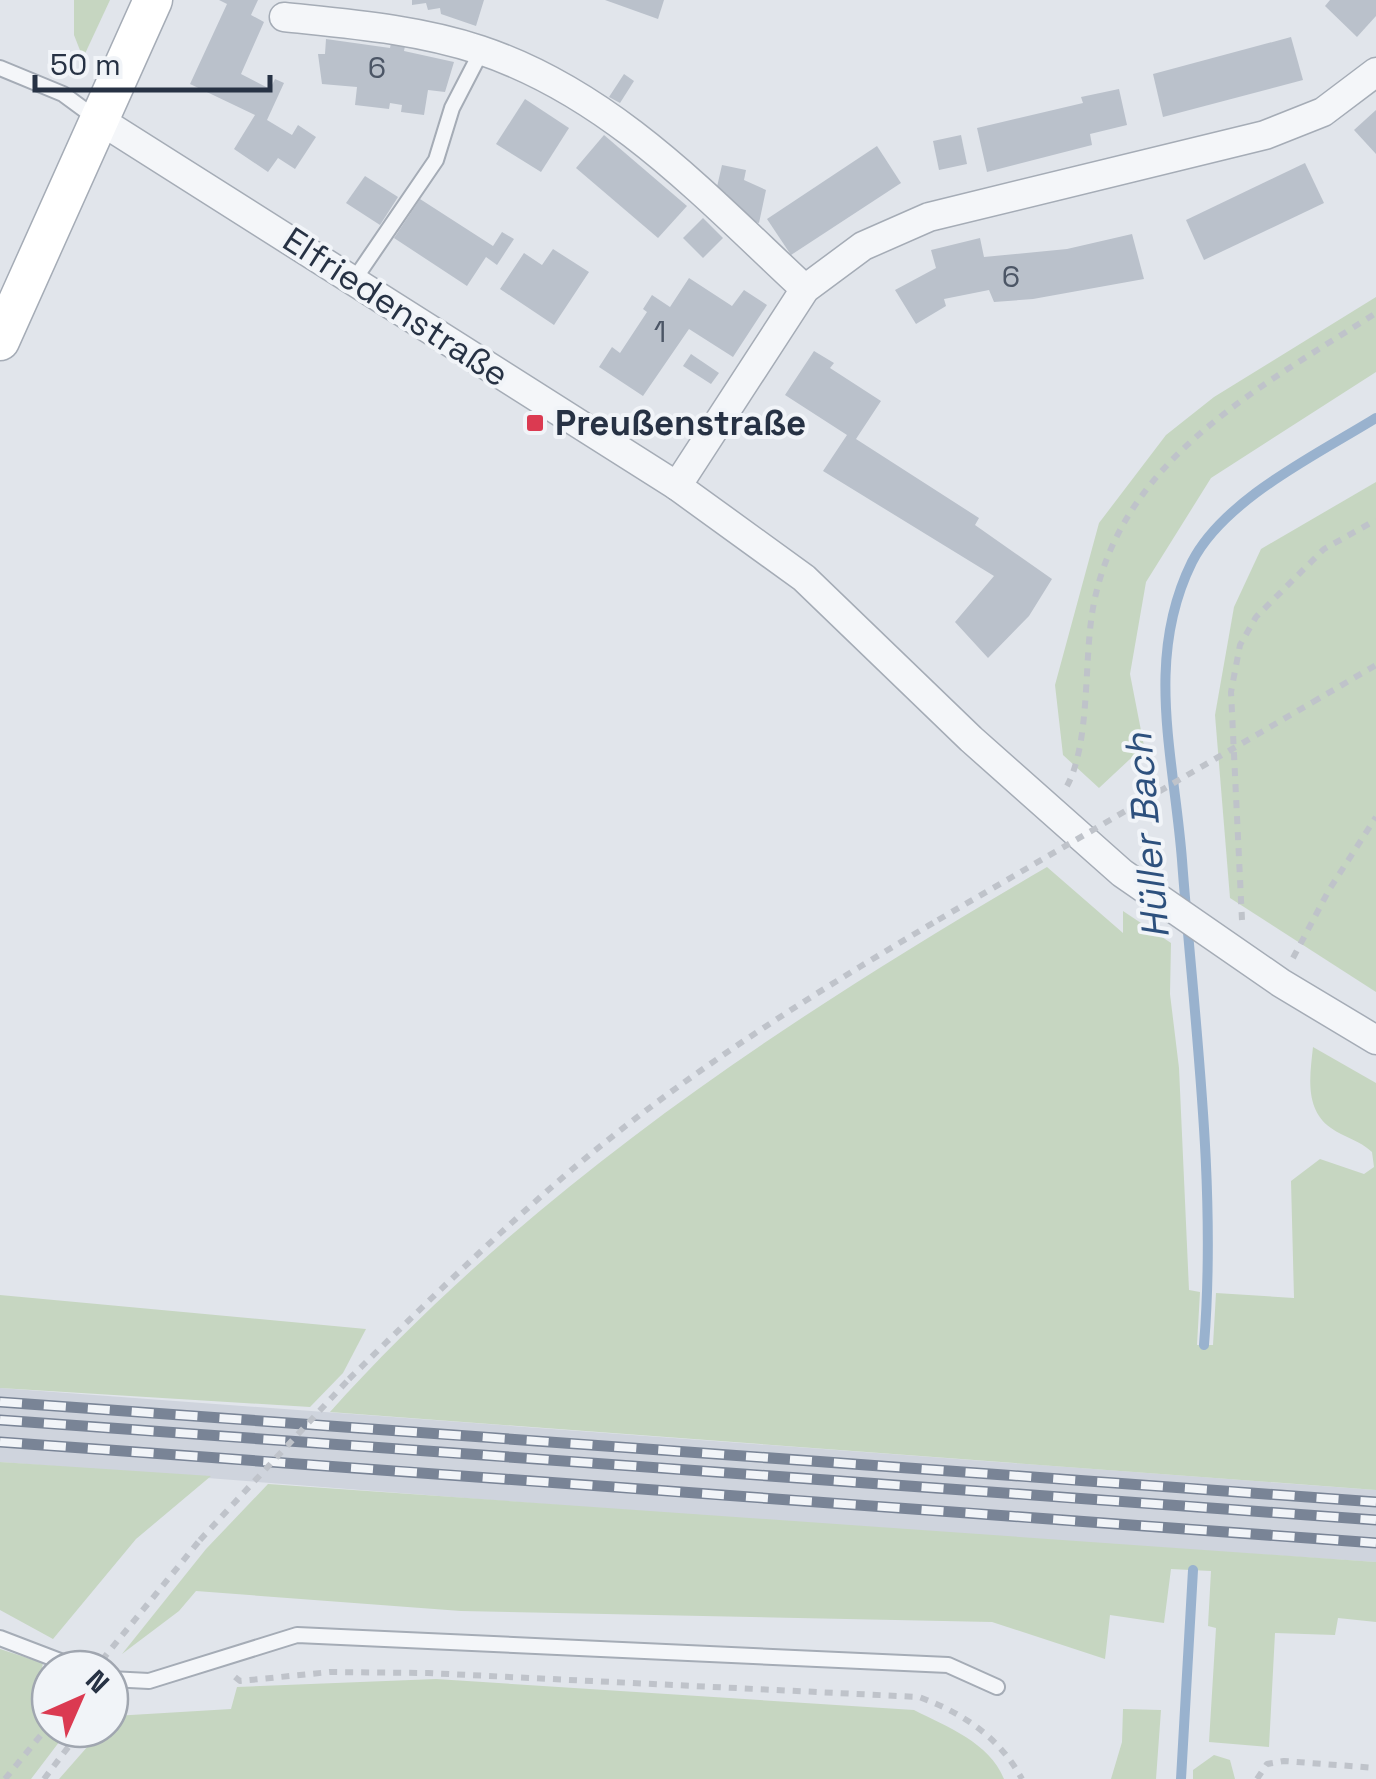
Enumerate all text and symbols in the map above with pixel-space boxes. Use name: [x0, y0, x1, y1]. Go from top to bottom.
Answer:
scale bar: [35, 30, 270, 92]
text: 50 m: [50, 45, 121, 84]
house number: 6: [368, 48, 386, 87]
street label: Elfriedenstraße: [275, 218, 517, 396]
house number: 6: [1002, 257, 1020, 296]
house number: 1: [654, 312, 666, 351]
place label: Preußenstraße: [555, 401, 806, 445]
marker: Preußenstraße: [524, 412, 546, 434]
water label: Hüller Bach: [1114, 731, 1180, 941]
north arrow: [30, 1649, 130, 1749]
text: N: [78, 1662, 117, 1701]

